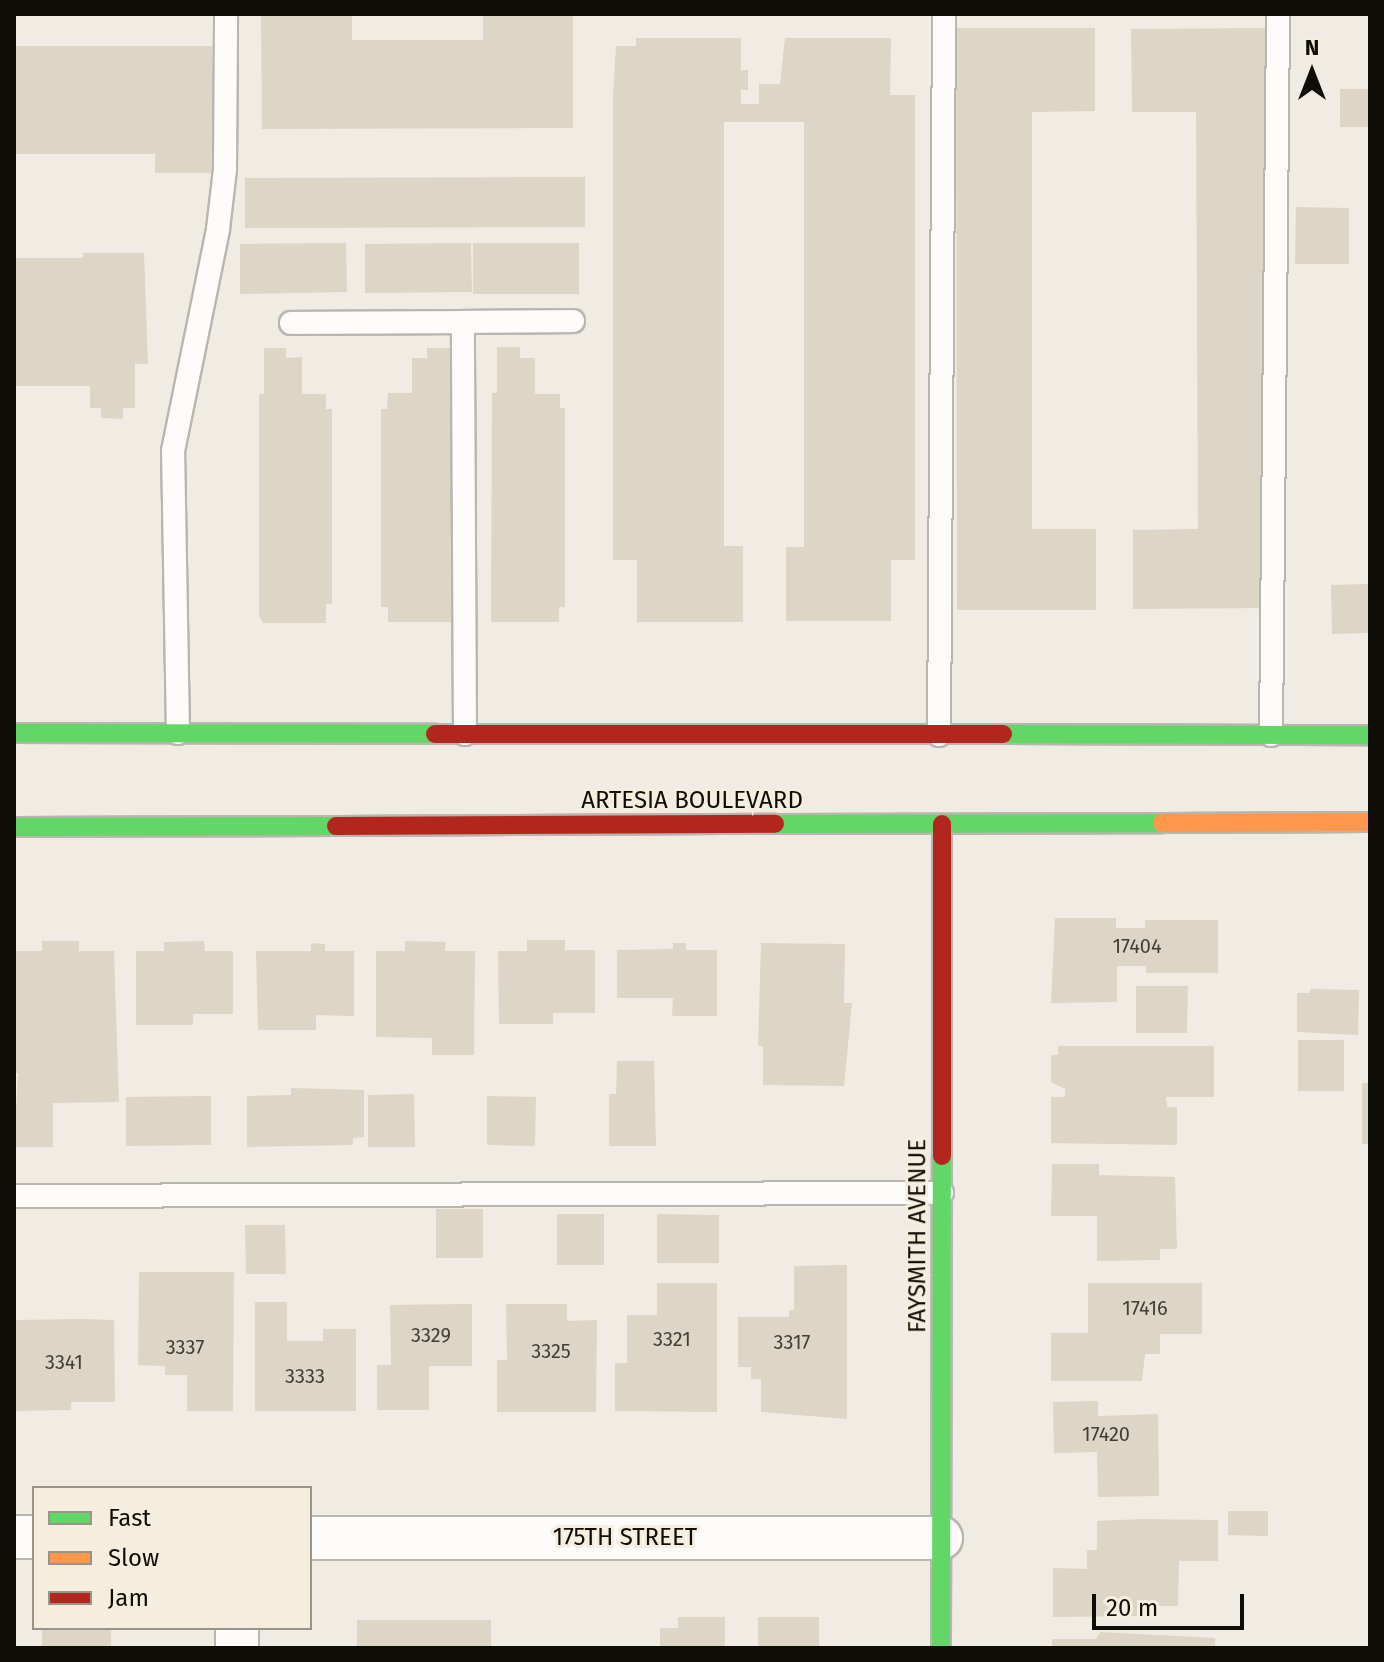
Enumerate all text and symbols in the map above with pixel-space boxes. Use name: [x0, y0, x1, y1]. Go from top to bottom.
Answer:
north arrow: [1272, 32, 1352, 112]
text: N: [1305, 34, 1319, 61]
street label: ARTESIA BOULEVARD: [581, 787, 803, 815]
house number: 17404: [1112, 934, 1162, 958]
street label: FAYSMITH AVENUE: [904, 1139, 932, 1333]
house number: 17416: [1122, 1296, 1168, 1320]
house number: 3329: [411, 1323, 451, 1347]
house number: 3321: [653, 1327, 691, 1351]
house number: 3317: [774, 1330, 810, 1354]
house number: 3337: [166, 1335, 204, 1359]
house number: 3325: [531, 1339, 571, 1363]
house number: 3341: [45, 1350, 83, 1374]
house number: 3333: [285, 1364, 325, 1388]
house number: 17420: [1082, 1422, 1130, 1446]
legend: [32, 1486, 312, 1630]
text: Fast: [108, 1504, 151, 1532]
street label: 175TH STREET: [553, 1524, 697, 1552]
text: Slow: [108, 1544, 159, 1572]
scale bar: [1096, 1578, 1248, 1628]
text: Jam: [108, 1584, 149, 1612]
text: 20 m: [1106, 1594, 1158, 1622]

